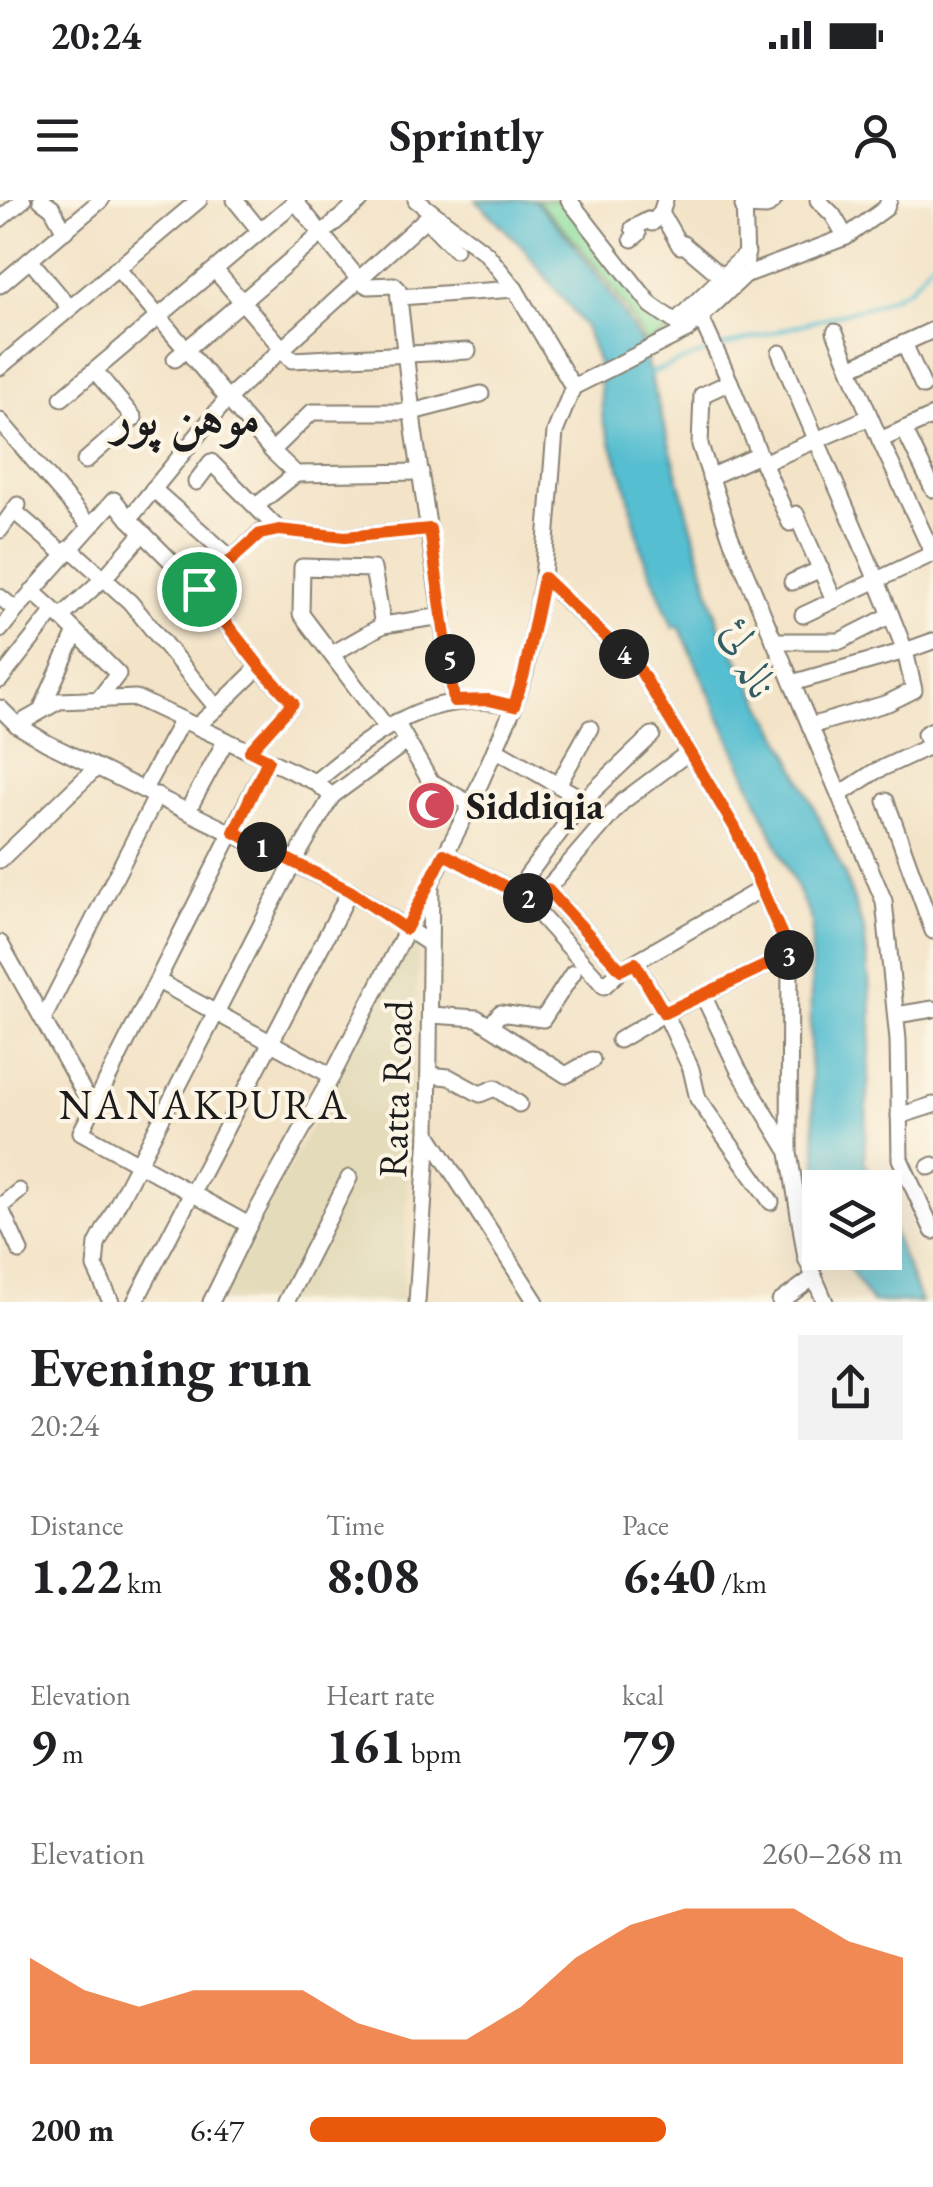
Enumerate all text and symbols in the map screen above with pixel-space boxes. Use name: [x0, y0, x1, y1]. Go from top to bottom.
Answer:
text: 20:24: [50, 11, 141, 60]
text: Sprintly: [389, 106, 544, 164]
icon: menu: [30, 108, 85, 163]
icon: person: [848, 108, 903, 163]
district label: موہن پور: [107, 384, 260, 453]
pin: [157, 547, 242, 632]
icon: arrive: [172, 562, 227, 617]
water label: نالہ لئ: [709, 610, 792, 707]
pin: 4: [599, 629, 649, 679]
pin: 5: [425, 634, 475, 684]
text: 4: [617, 636, 631, 672]
text: 5: [443, 641, 457, 677]
mosque icon: Siddiqia: [405, 779, 457, 831]
place label: Siddiqia: [466, 779, 604, 831]
pin: 1: [237, 822, 287, 872]
text: 1: [255, 829, 269, 865]
pin: 2: [503, 873, 553, 923]
text: 2: [521, 880, 535, 916]
pin: 3: [764, 930, 814, 980]
text: 3: [782, 937, 796, 973]
street label: Ratta Road: [366, 999, 424, 1178]
district label: NANAKPURA: [59, 1077, 349, 1132]
map controls: [802, 1170, 902, 1270]
button: layers: [802, 1170, 902, 1270]
text: Evening run: [30, 1331, 312, 1402]
button: share: [798, 1335, 903, 1440]
text: 20:24: [30, 1404, 99, 1446]
text: Distance: [30, 1507, 124, 1543]
text: Time: [326, 1507, 384, 1543]
text: Pace: [622, 1507, 669, 1543]
text: 1.22: [30, 1543, 122, 1608]
text: 8:08: [326, 1543, 419, 1608]
text: 6:40: [622, 1543, 715, 1608]
text: km: [122, 1565, 162, 1601]
text: /km: [715, 1565, 767, 1601]
text: Elevation: [30, 1677, 131, 1713]
text: Heart rate: [326, 1677, 435, 1713]
text: kcal: [622, 1677, 664, 1713]
text: 9: [30, 1713, 56, 1778]
text: 161: [326, 1713, 405, 1778]
text: 79: [622, 1713, 675, 1778]
text: m: [56, 1735, 84, 1771]
text: bpm: [405, 1735, 462, 1771]
text: Elevation: [30, 1832, 145, 1874]
text: 260–268 m: [762, 1832, 903, 1874]
text: 200 m: [30, 2109, 114, 2151]
text: 6:47: [190, 2109, 244, 2151]

